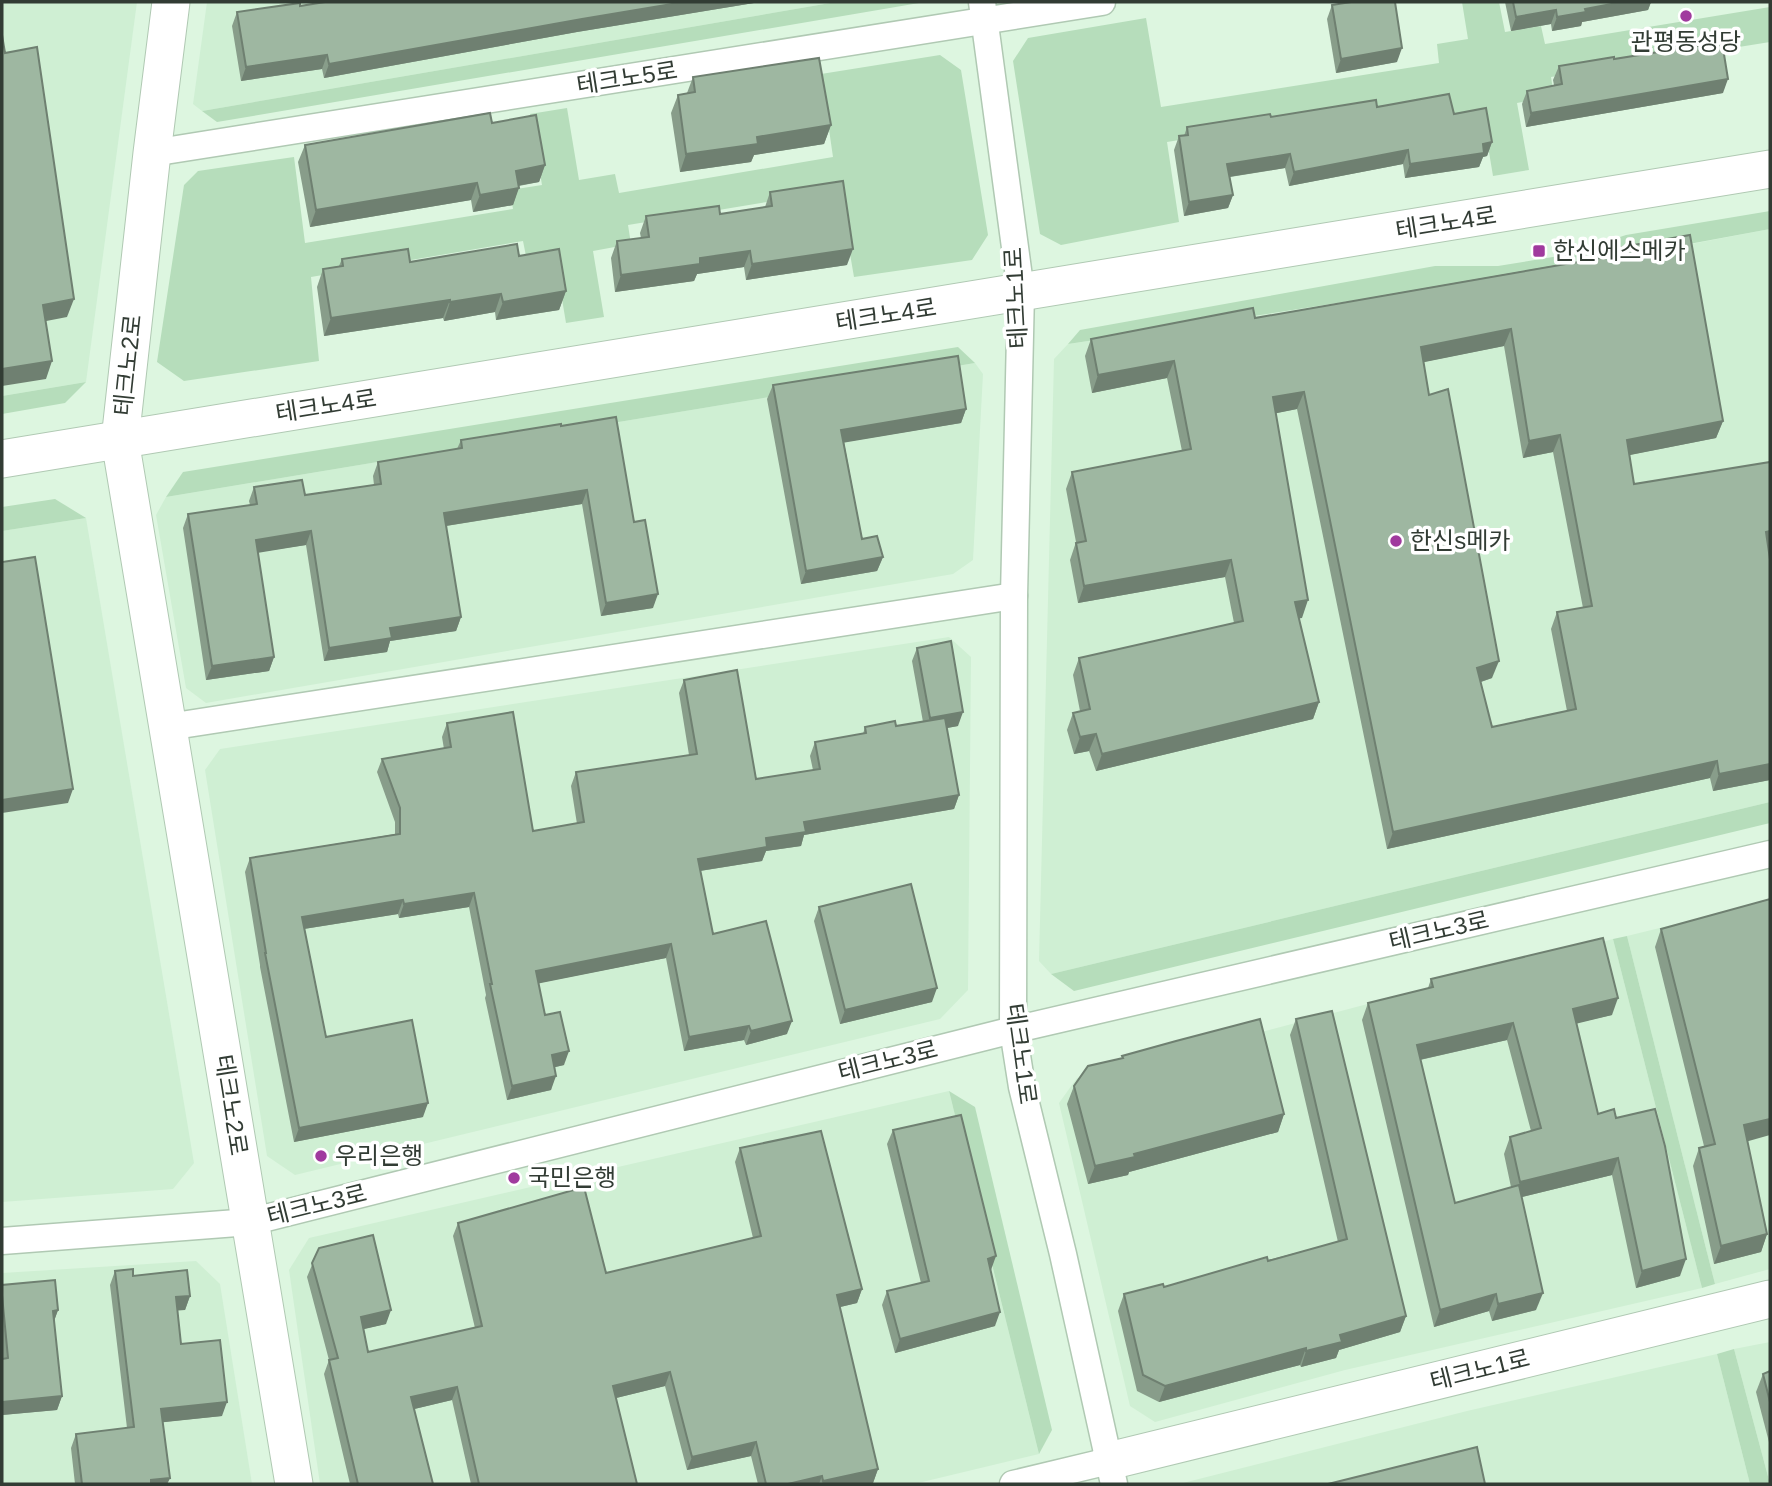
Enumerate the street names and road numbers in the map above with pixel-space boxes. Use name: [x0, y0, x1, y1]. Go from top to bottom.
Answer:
street label: 테크노5로: [575, 56, 679, 99]
street label: 테크노4로: [1394, 201, 1498, 244]
street label: 테크노1로: [999, 247, 1032, 349]
street label: 테크노4로: [834, 293, 938, 336]
street label: 테크노2로: [109, 313, 146, 417]
street label: 테크노4로: [274, 384, 378, 427]
street label: 테크노3로: [1386, 906, 1491, 955]
street label: 테크노1로: [1001, 1002, 1042, 1106]
street label: 테크노3로: [835, 1035, 940, 1086]
street label: 테크노2로: [210, 1053, 253, 1157]
street label: 테크노3로: [264, 1179, 369, 1230]
street label: 테크노1로: [1427, 1344, 1532, 1395]

